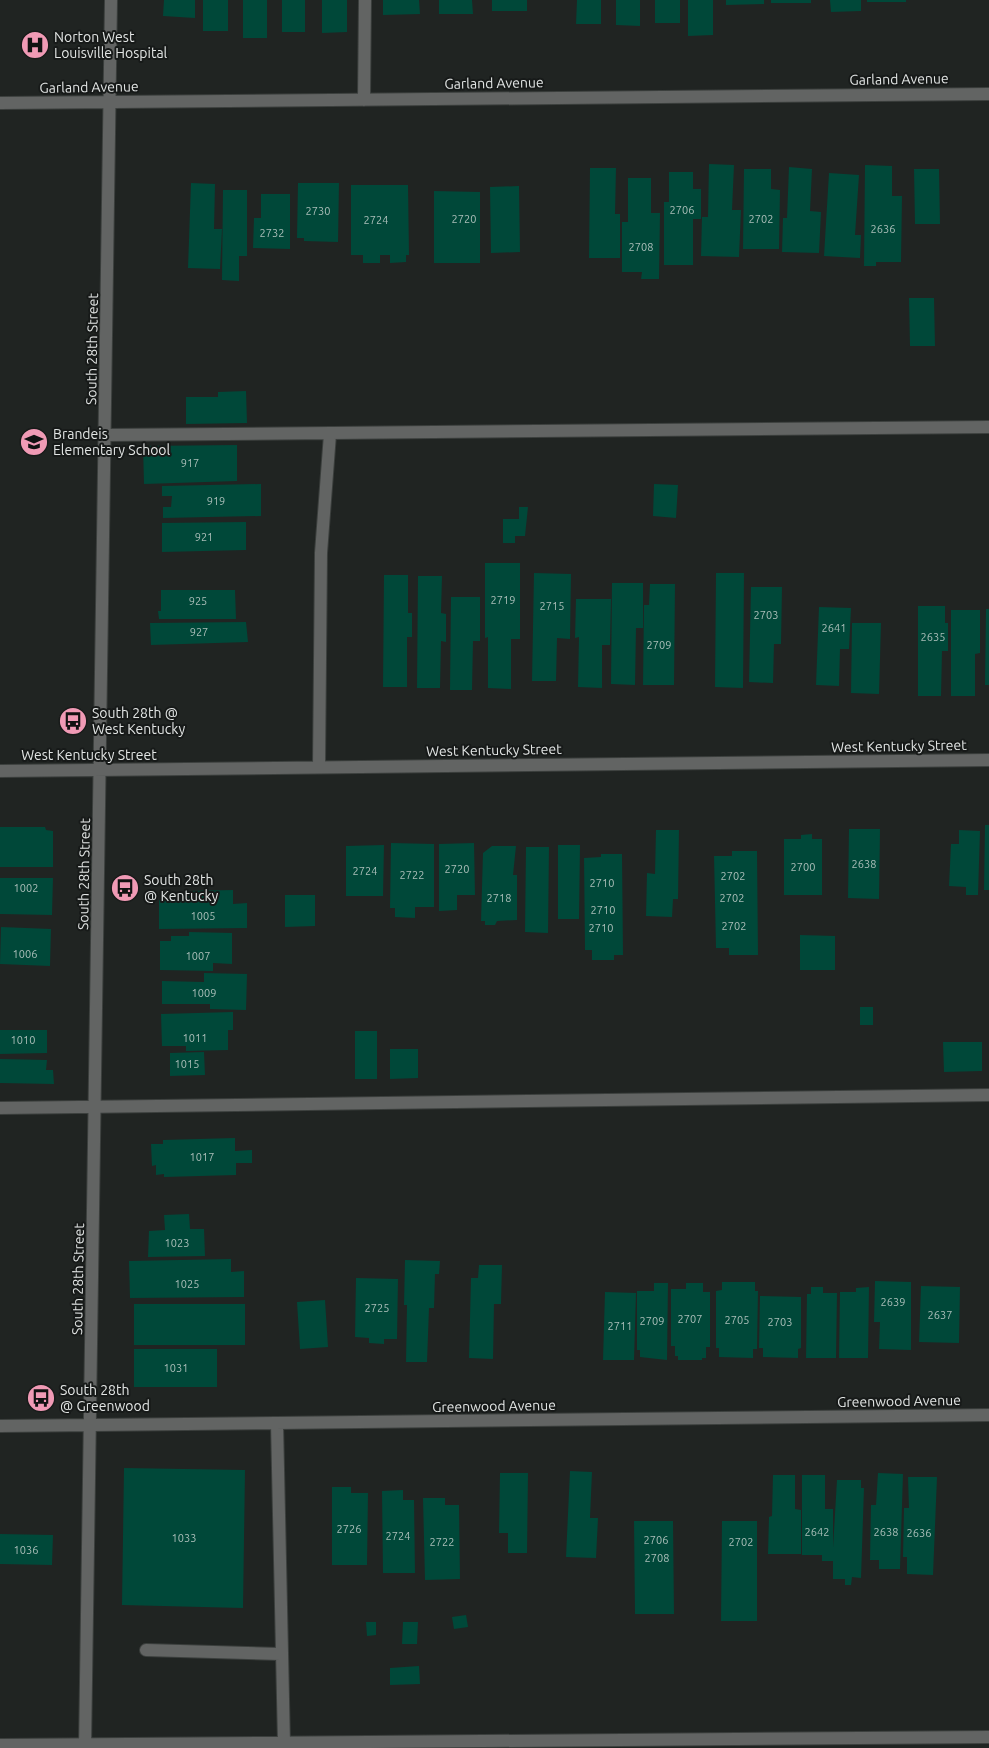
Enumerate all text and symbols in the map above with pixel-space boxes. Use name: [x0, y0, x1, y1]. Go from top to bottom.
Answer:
place label: Norton West Louisville Hospital: [54, 29, 168, 61]
hospital icon: Norton West Louisville Hospital: [20, 30, 50, 60]
street label: Garland Avenue: [849, 70, 949, 88]
street label: Garland Avenue: [444, 74, 544, 92]
street label: Garland Avenue: [39, 78, 139, 96]
house number: 2706: [670, 204, 694, 216]
house number: 2730: [306, 205, 330, 217]
house number: 2720: [452, 213, 476, 225]
house number: 2702: [749, 213, 773, 225]
house number: 2724: [364, 214, 388, 226]
house number: 2636: [871, 223, 895, 235]
house number: 2732: [260, 227, 284, 239]
house number: 2708: [629, 241, 653, 253]
street label: South 28th Street: [83, 292, 101, 405]
place label: Brandeis Elementary School: [53, 426, 171, 458]
school or university icon: Brandeis Elementary School: [19, 427, 49, 457]
house number: 917: [181, 457, 199, 469]
house number: 919: [207, 495, 225, 507]
house number: 921: [195, 531, 213, 543]
house number: 2719: [491, 594, 515, 606]
house number: 925: [189, 595, 207, 607]
house number: 2715: [540, 600, 564, 612]
house number: 2703: [754, 609, 778, 621]
house number: 2641: [822, 622, 846, 634]
house number: 927: [190, 626, 208, 638]
house number: 2635: [921, 631, 945, 643]
house number: 2709: [647, 639, 671, 651]
place label: South 28th @ West Kentucky: [92, 705, 185, 737]
bus stop icon: South 28th @ West Kentucky: [58, 706, 88, 736]
street label: West Kentucky Street: [831, 737, 967, 755]
street label: West Kentucky Street: [426, 741, 562, 759]
street label: West Kentucky Street: [21, 747, 157, 763]
street label: South 28th Street: [75, 817, 93, 930]
house number: 2638: [852, 858, 876, 870]
house number: 2700: [791, 861, 815, 873]
house number: 2720: [445, 863, 469, 875]
house number: 2724: [353, 865, 377, 877]
house number: 2722: [400, 869, 424, 881]
house number: 2702: [721, 870, 745, 882]
place label: South 28th @ Kentucky: [144, 872, 219, 904]
bus stop icon: South 28th @ Kentucky: [110, 873, 140, 903]
house number: 2710: [590, 877, 614, 889]
house number: 1002: [14, 882, 38, 894]
house number: 2718: [487, 892, 511, 904]
house number: 2702: [720, 892, 744, 904]
house number: 2710: [591, 904, 615, 916]
house number: 1005: [191, 910, 215, 922]
house number: 2702: [722, 920, 746, 932]
house number: 2710: [589, 922, 613, 934]
house number: 1006: [13, 948, 37, 960]
house number: 1007: [186, 950, 210, 962]
house number: 1009: [192, 987, 216, 999]
house number: 1011: [183, 1032, 207, 1044]
house number: 1010: [11, 1034, 35, 1046]
house number: 1015: [175, 1058, 199, 1070]
house number: 1017: [190, 1151, 214, 1163]
street label: South 28th Street: [69, 1222, 87, 1335]
house number: 1023: [165, 1237, 189, 1249]
house number: 1025: [175, 1278, 199, 1290]
house number: 2639: [881, 1296, 905, 1308]
house number: 2725: [365, 1302, 389, 1314]
house number: 2637: [928, 1309, 952, 1321]
house number: 2707: [678, 1313, 702, 1325]
house number: 2705: [725, 1314, 749, 1326]
house number: 2709: [640, 1315, 664, 1327]
house number: 2703: [768, 1316, 792, 1328]
house number: 2711: [608, 1320, 632, 1332]
house number: 1031: [164, 1362, 188, 1374]
place label: South 28th @ Greenwood: [60, 1382, 150, 1414]
bus stop icon: South 28th @ Greenwood: [26, 1383, 56, 1413]
street label: Greenwood Avenue: [837, 1392, 961, 1410]
street label: Greenwood Avenue: [432, 1397, 556, 1415]
house number: 2726: [337, 1523, 361, 1535]
house number: 2642: [805, 1526, 829, 1538]
house number: 2638: [874, 1526, 898, 1538]
house number: 2636: [907, 1527, 931, 1539]
house number: 2724: [386, 1530, 410, 1542]
house number: 1033: [172, 1532, 196, 1544]
house number: 2706: [644, 1534, 668, 1546]
house number: 2722: [430, 1536, 454, 1548]
house number: 2702: [729, 1536, 753, 1548]
house number: 1036: [14, 1544, 38, 1556]
house number: 2708: [645, 1552, 669, 1564]

